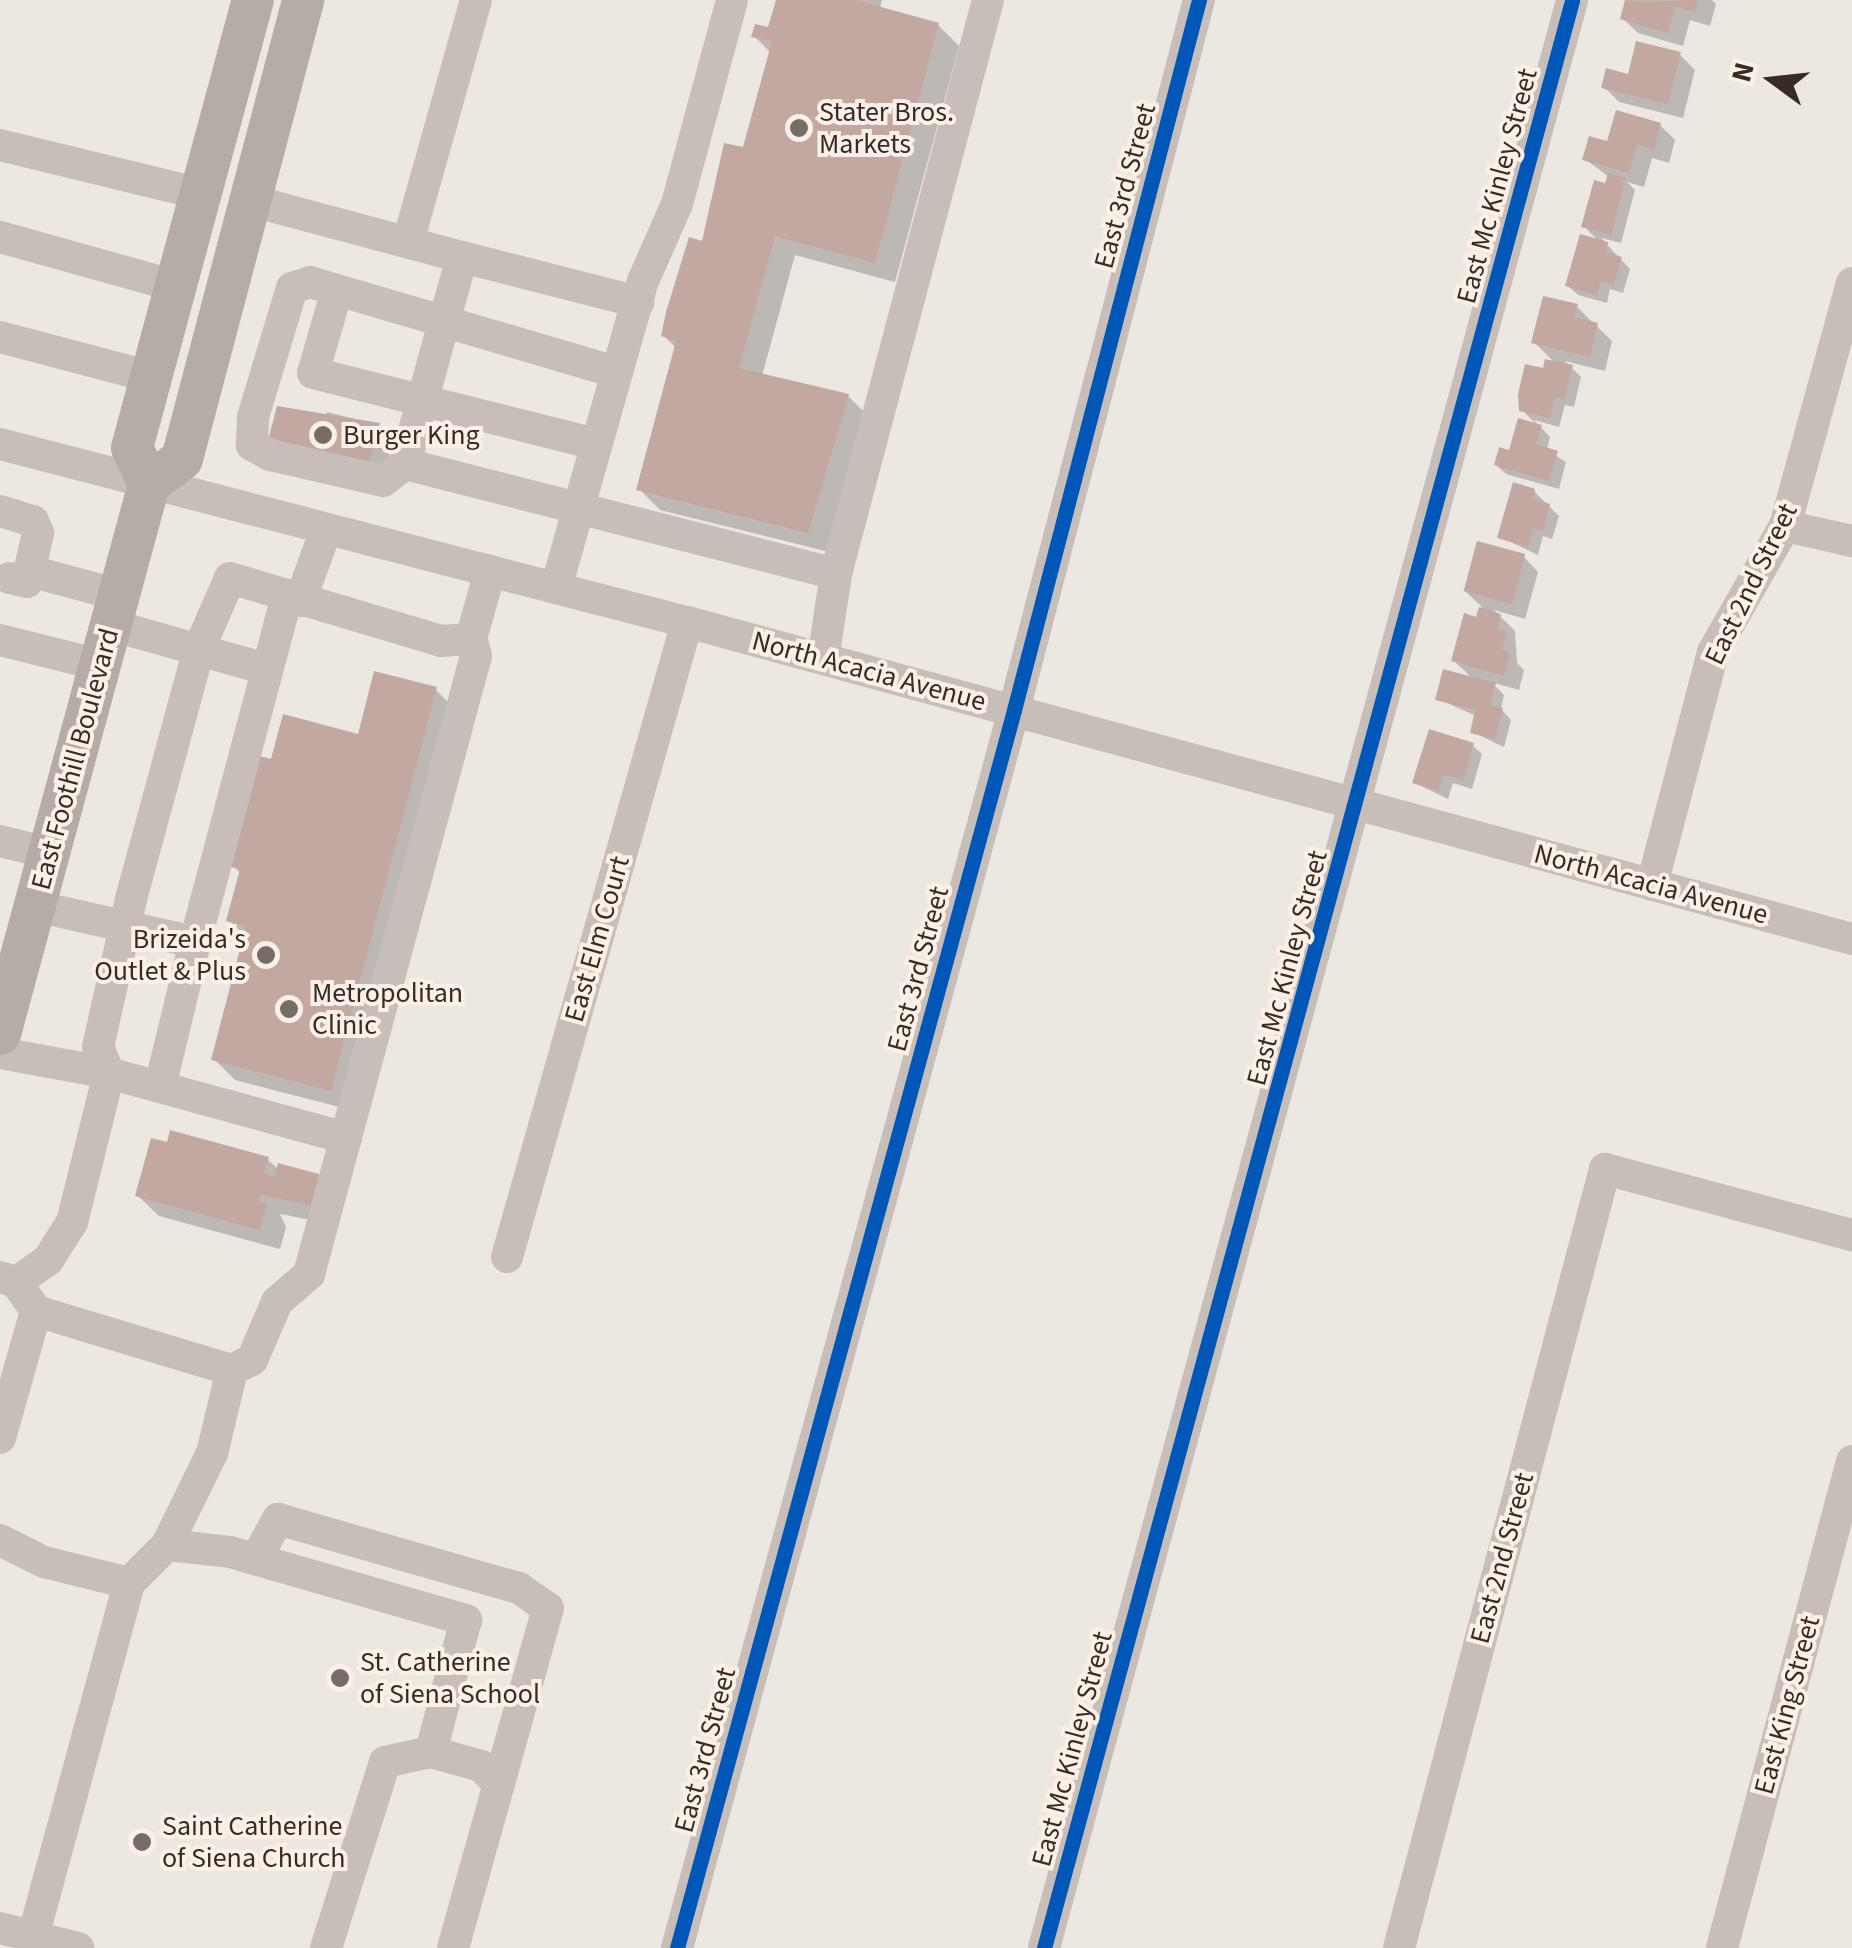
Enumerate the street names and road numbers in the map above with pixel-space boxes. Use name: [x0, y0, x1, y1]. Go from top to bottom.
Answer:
street label: East Mc Kinley Street: [1449, 65, 1545, 307]
street label: East 3rd Street: [1087, 100, 1163, 272]
street label: East 2nd Street: [1697, 498, 1805, 670]
street label: East Foothill Boulevard: [24, 624, 126, 894]
street label: North Acacia Avenue: [748, 624, 990, 718]
street label: North Acacia Avenue: [1530, 837, 1772, 931]
street label: East Mc Kinley Street: [1239, 847, 1335, 1089]
street label: East Elm Court: [557, 852, 637, 1026]
street label: East 3rd Street: [880, 883, 956, 1055]
street label: East 2nd Street: [1463, 1469, 1541, 1647]
street label: East King Street: [1747, 1612, 1827, 1798]
street label: East Mc Kinley Street: [1024, 1628, 1120, 1870]
street label: East 3rd Street: [667, 1664, 743, 1836]

